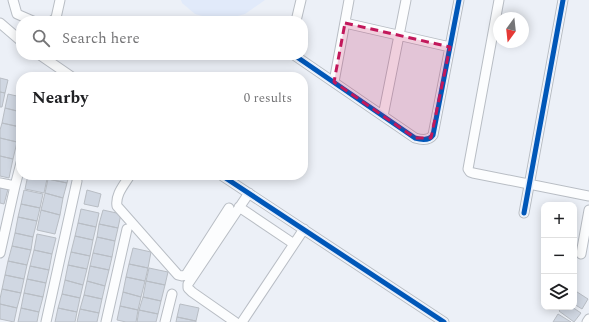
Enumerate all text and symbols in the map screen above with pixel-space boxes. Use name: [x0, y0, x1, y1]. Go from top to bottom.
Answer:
north arrow: [493, 12, 529, 48]
search box: [16, 16, 308, 60]
icon: search: [30, 27, 52, 49]
text: Search here: [62, 27, 140, 50]
text: Nearby: [32, 85, 88, 111]
text: 0 results: [244, 88, 292, 108]
map controls: [541, 202, 577, 310]
button: +: [541, 202, 577, 238]
button: −: [541, 238, 577, 274]
button: layers: [541, 274, 577, 310]

